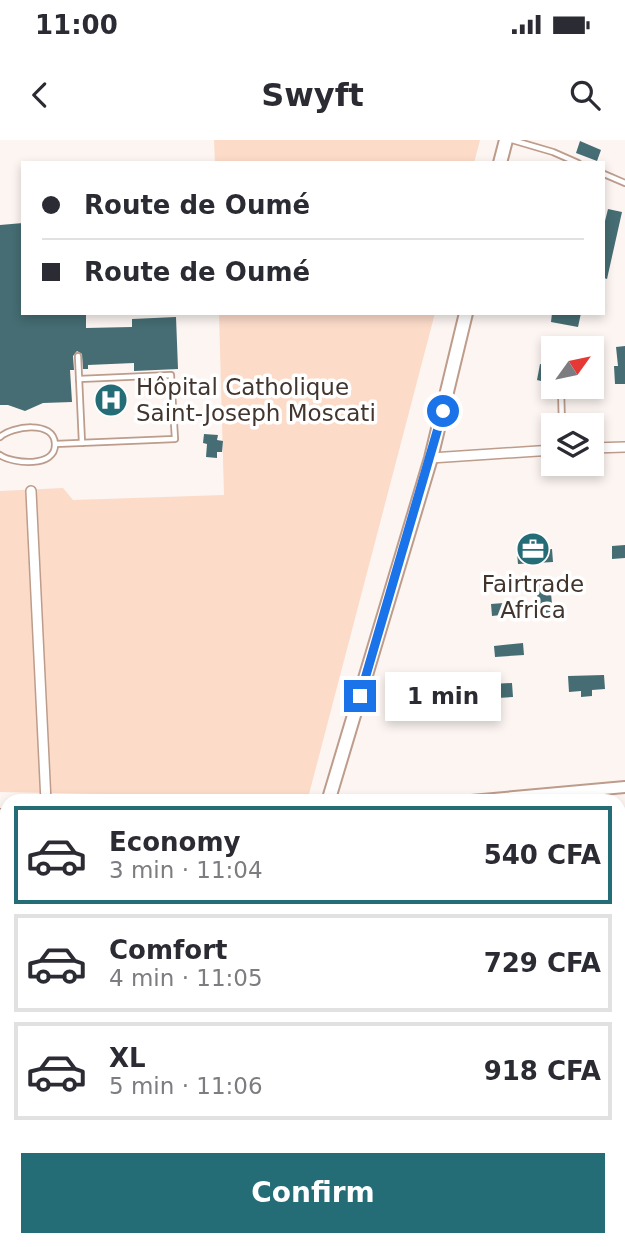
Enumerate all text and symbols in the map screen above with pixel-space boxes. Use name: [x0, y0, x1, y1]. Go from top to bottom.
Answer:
text: 11:00: [35, 10, 118, 40]
icon: back: [21, 76, 59, 114]
text: Swyft: [261, 76, 364, 114]
icon: search: [566, 76, 604, 114]
text: Route de Oumé: [84, 190, 310, 220]
text: Route de Oumé: [84, 257, 310, 287]
north arrow: [541, 336, 604, 399]
map controls: [541, 336, 604, 476]
place label: Hôpital Catholique Saint-Joseph Moscati: [136, 374, 376, 426]
hospital icon: Hôpital Catholique Saint-Joseph Moscati: [92, 381, 130, 419]
route start: [427, 395, 459, 427]
button: layers: [541, 413, 604, 476]
office icon: Fairtrade Africa: [514, 530, 552, 568]
place label: Fairtrade Africa: [482, 571, 584, 623]
callout: 1 min: [384, 672, 500, 720]
route end: [344, 680, 376, 712]
text: 1 min: [407, 683, 479, 709]
icon: car: [25, 824, 88, 887]
text: Economy: [109, 827, 240, 857]
text: 540 CFA: [484, 840, 601, 870]
text: 3 min · 11:04: [109, 857, 263, 883]
icon: car: [25, 932, 88, 995]
text: Comfort: [109, 935, 227, 965]
text: 729 CFA: [484, 948, 601, 978]
text: 4 min · 11:05: [109, 965, 263, 991]
icon: car: [25, 1040, 88, 1103]
text: XL: [109, 1043, 146, 1073]
text: 918 CFA: [484, 1056, 601, 1086]
text: 5 min · 11:06: [109, 1073, 263, 1099]
button: Confirm: [21, 1153, 605, 1233]

